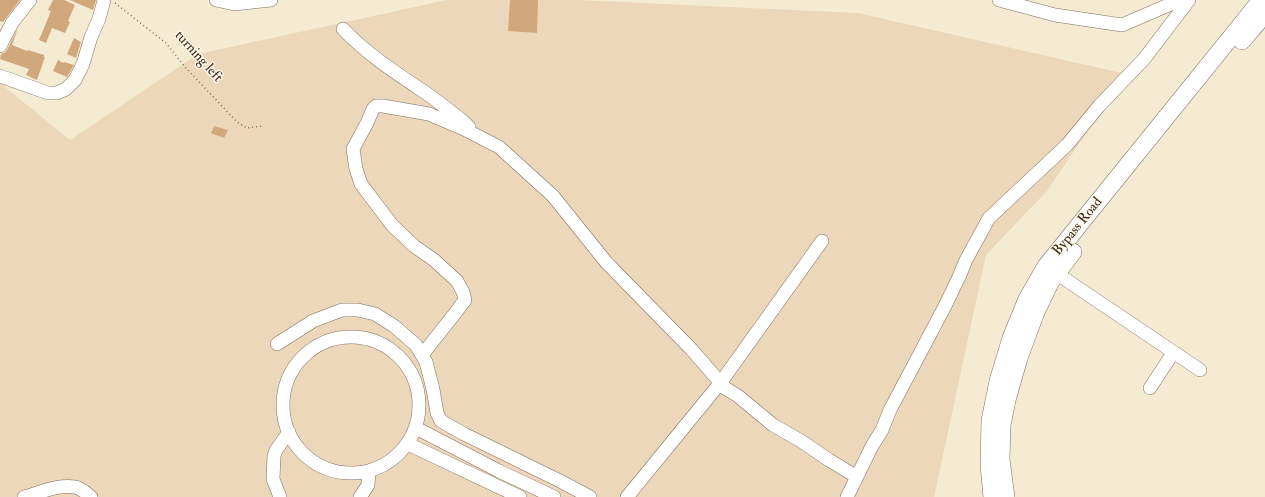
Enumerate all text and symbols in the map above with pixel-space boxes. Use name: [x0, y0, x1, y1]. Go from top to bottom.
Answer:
street label: turning left: [171, 28, 225, 86]
street label: Bypass Road: [1049, 195, 1107, 259]

